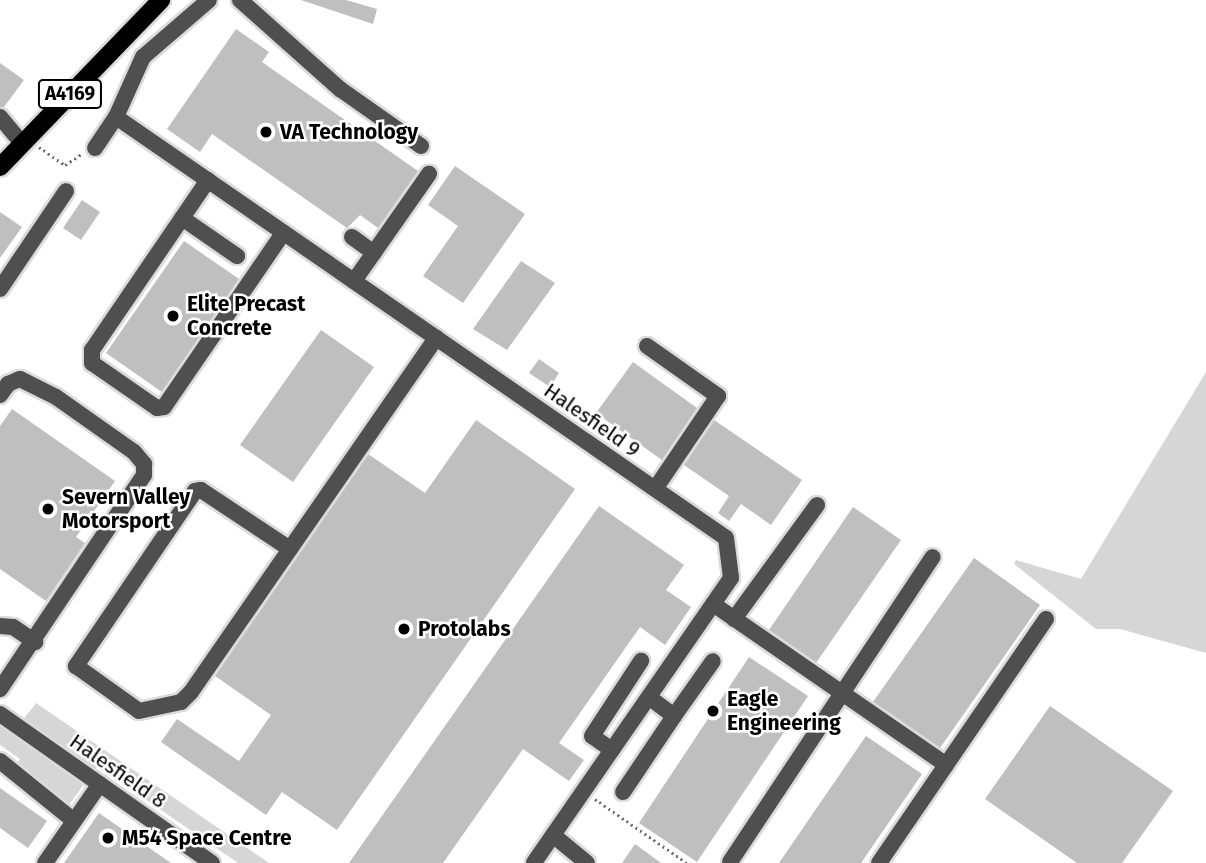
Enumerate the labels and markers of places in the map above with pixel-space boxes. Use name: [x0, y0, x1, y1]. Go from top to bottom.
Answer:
place label: VA Technology: [280, 119, 418, 145]
marker: VA Technology: [258, 124, 274, 140]
place label: Elite Precast Concrete: [187, 291, 305, 341]
marker: Elite Precast Concrete: [165, 308, 181, 324]
place label: Severn Valley Motorsport: [62, 484, 190, 534]
marker: Severn Valley Motorsport: [40, 501, 56, 517]
place label: Protolabs: [418, 616, 511, 642]
marker: Protolabs: [396, 621, 412, 637]
place label: Eagle Engineering: [727, 686, 841, 736]
marker: Eagle Engineering: [705, 703, 721, 719]
place label: M54 Space Centre: [122, 825, 292, 851]
marker: M54 Space Centre: [100, 830, 116, 846]

